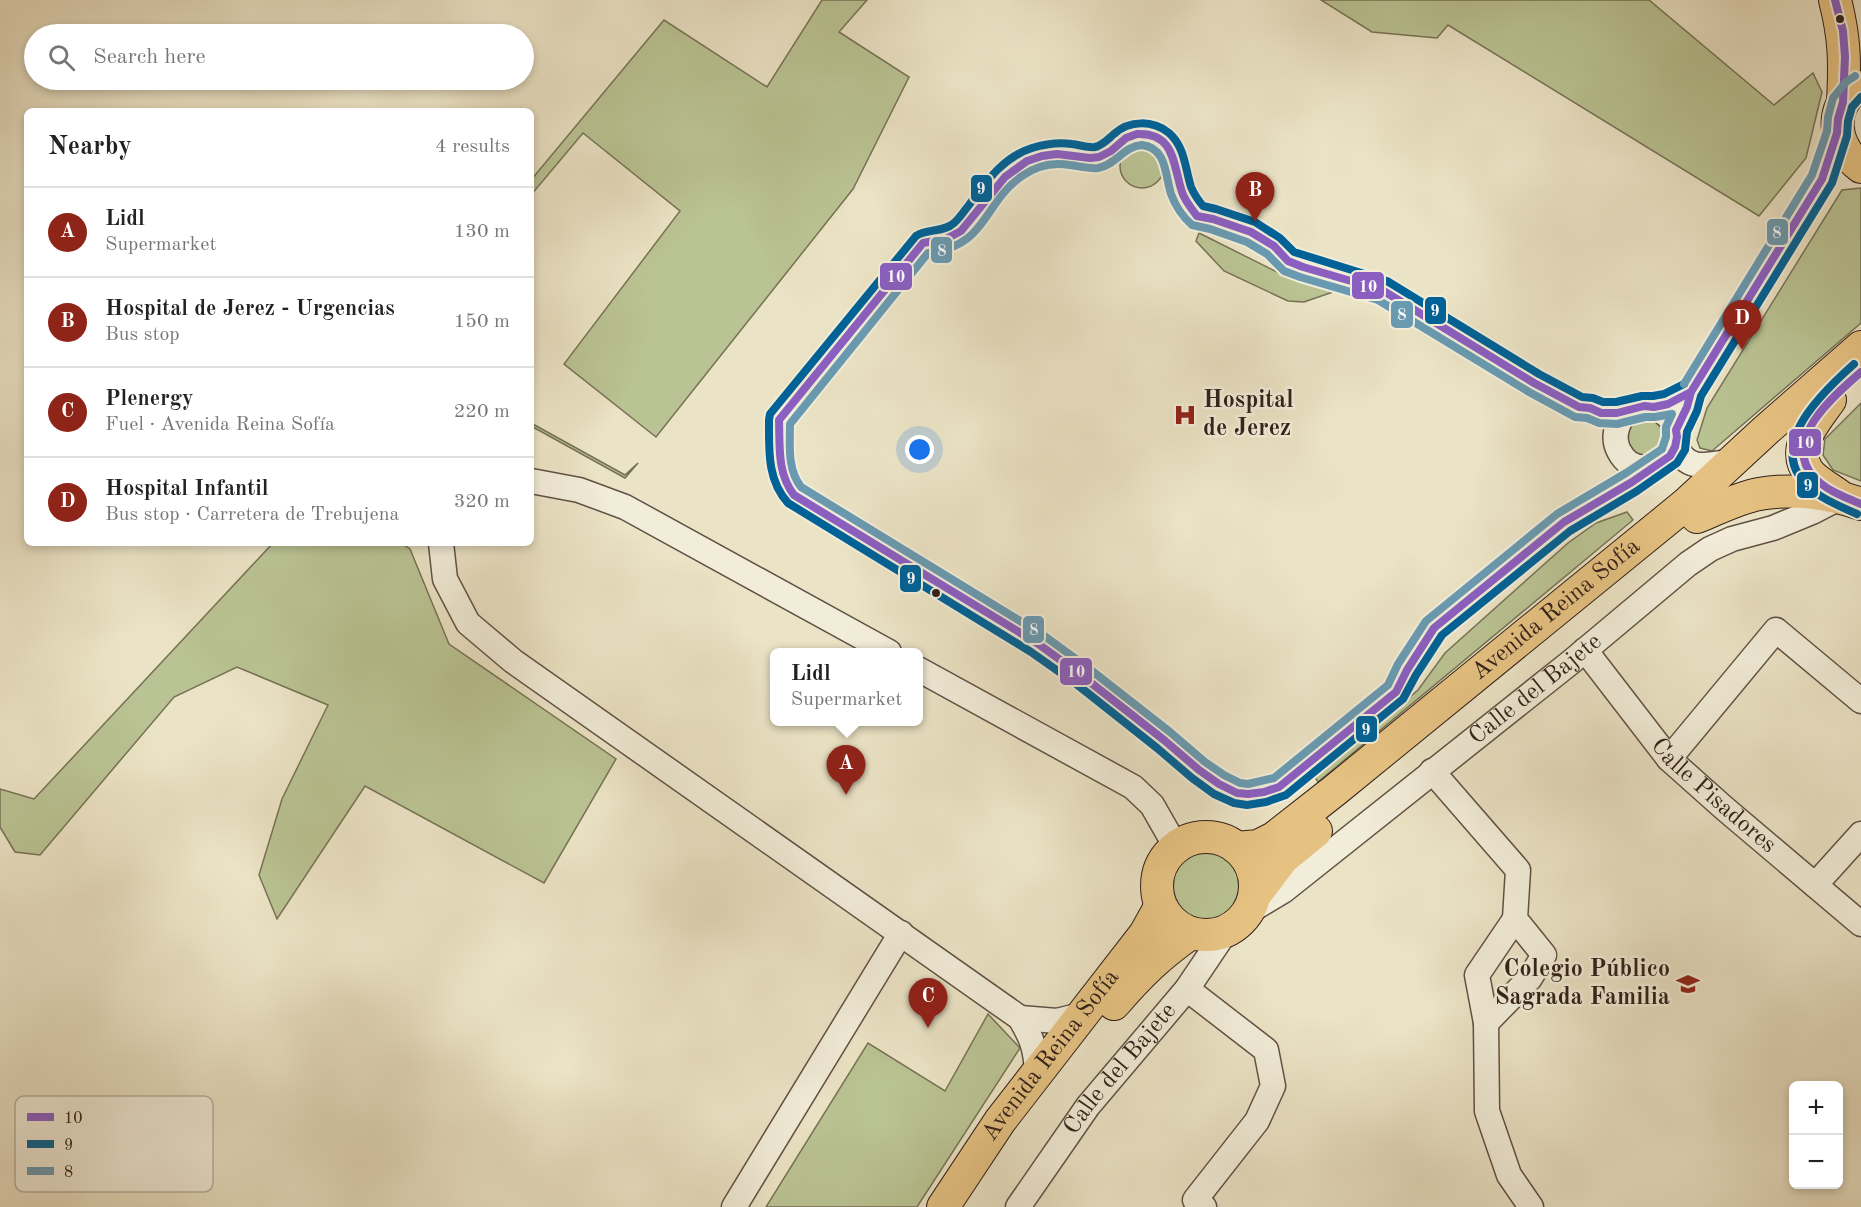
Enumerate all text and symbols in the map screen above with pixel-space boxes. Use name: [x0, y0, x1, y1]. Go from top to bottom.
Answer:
unlabelled marker: [1834, 13, 1846, 25]
search box: [24, 24, 534, 90]
icon: search: [45, 41, 78, 74]
text: Search here: [93, 46, 206, 68]
text: Nearby: [48, 134, 132, 160]
text: 4 results: [435, 137, 510, 157]
pin: B: [1236, 172, 1274, 222]
line badge: 9: [970, 174, 993, 203]
text: 9: [976, 182, 986, 198]
text: Lidl: [105, 208, 145, 230]
line badge: 8: [1766, 218, 1789, 246]
text: A: [60, 222, 75, 242]
text: 130 m: [454, 222, 510, 242]
text: 8: [1772, 226, 1782, 242]
text: Supermarket: [105, 235, 216, 255]
line badge: 8: [930, 236, 953, 264]
text: 8: [937, 244, 947, 260]
line badge: 10: [879, 262, 913, 291]
text: 10: [887, 270, 905, 286]
line badge: 10: [1351, 271, 1385, 300]
text: 10: [1359, 280, 1377, 296]
line badge: 9: [1424, 296, 1447, 325]
text: Hospital de Jerez - Urgencias: [105, 298, 395, 320]
line badge: 8: [1390, 300, 1414, 329]
pin: D: [1722, 300, 1762, 350]
text: 9: [1430, 304, 1440, 320]
text: 8: [1397, 308, 1407, 324]
text: B: [60, 312, 75, 332]
text: 150 m: [454, 312, 510, 332]
text: Bus stop: [105, 325, 180, 345]
text: Plenergy: [105, 388, 193, 410]
place label: Hospital de Jerez: [1203, 389, 1294, 441]
text: C: [61, 402, 74, 422]
text: 220 m: [454, 402, 510, 422]
hospital icon: Hospital de Jerez: [1172, 402, 1198, 428]
text: Fuel · Avenida Reina Sofía: [105, 415, 335, 435]
line badge: 10: [1788, 428, 1822, 457]
your location: [905, 435, 934, 464]
text: 10: [1796, 436, 1814, 452]
line badge: 9: [1796, 471, 1819, 499]
text: Hospital Infantil: [105, 478, 269, 500]
text: 9: [1803, 479, 1813, 495]
text: D: [60, 492, 75, 512]
text: 320 m: [454, 492, 510, 512]
text: Bus stop · Carretera de Trebujena: [105, 505, 399, 525]
street label: Avenida Reina Sofía: [1468, 534, 1645, 685]
line badge: 9: [899, 564, 922, 593]
text: 9: [906, 572, 916, 588]
unlabelled marker: [930, 587, 942, 599]
line badge: 8: [1022, 615, 1045, 644]
text: 8: [1029, 623, 1039, 639]
street label: Calle del Bajete: [1465, 629, 1607, 750]
popup: [770, 648, 923, 726]
line badge: 10: [1059, 657, 1093, 686]
text: Lidl: [791, 663, 831, 685]
text: 10: [1067, 665, 1085, 681]
text: Supermarket: [791, 690, 902, 710]
line badge: 9: [1355, 715, 1378, 743]
text: 9: [1361, 723, 1371, 739]
street label: Calle Pisadores: [1646, 734, 1780, 858]
pin: A: [826, 746, 866, 795]
place label: Colegio Público Sagrada Familia: [1495, 958, 1670, 1010]
street label: Avenida Reina Sofía: [978, 965, 1124, 1146]
school or university icon: Colegio Público Sagrada Familia: [1675, 971, 1701, 997]
pin: C: [908, 978, 948, 1028]
street label: Calle del Bajete: [1060, 999, 1181, 1139]
map controls: [1789, 1081, 1843, 1189]
button: +: [1789, 1081, 1843, 1135]
legend: [15, 1096, 213, 1192]
text: 10: [64, 1111, 83, 1127]
button: −: [1789, 1135, 1843, 1189]
text: 9: [64, 1138, 73, 1154]
text: 8: [64, 1165, 73, 1181]

